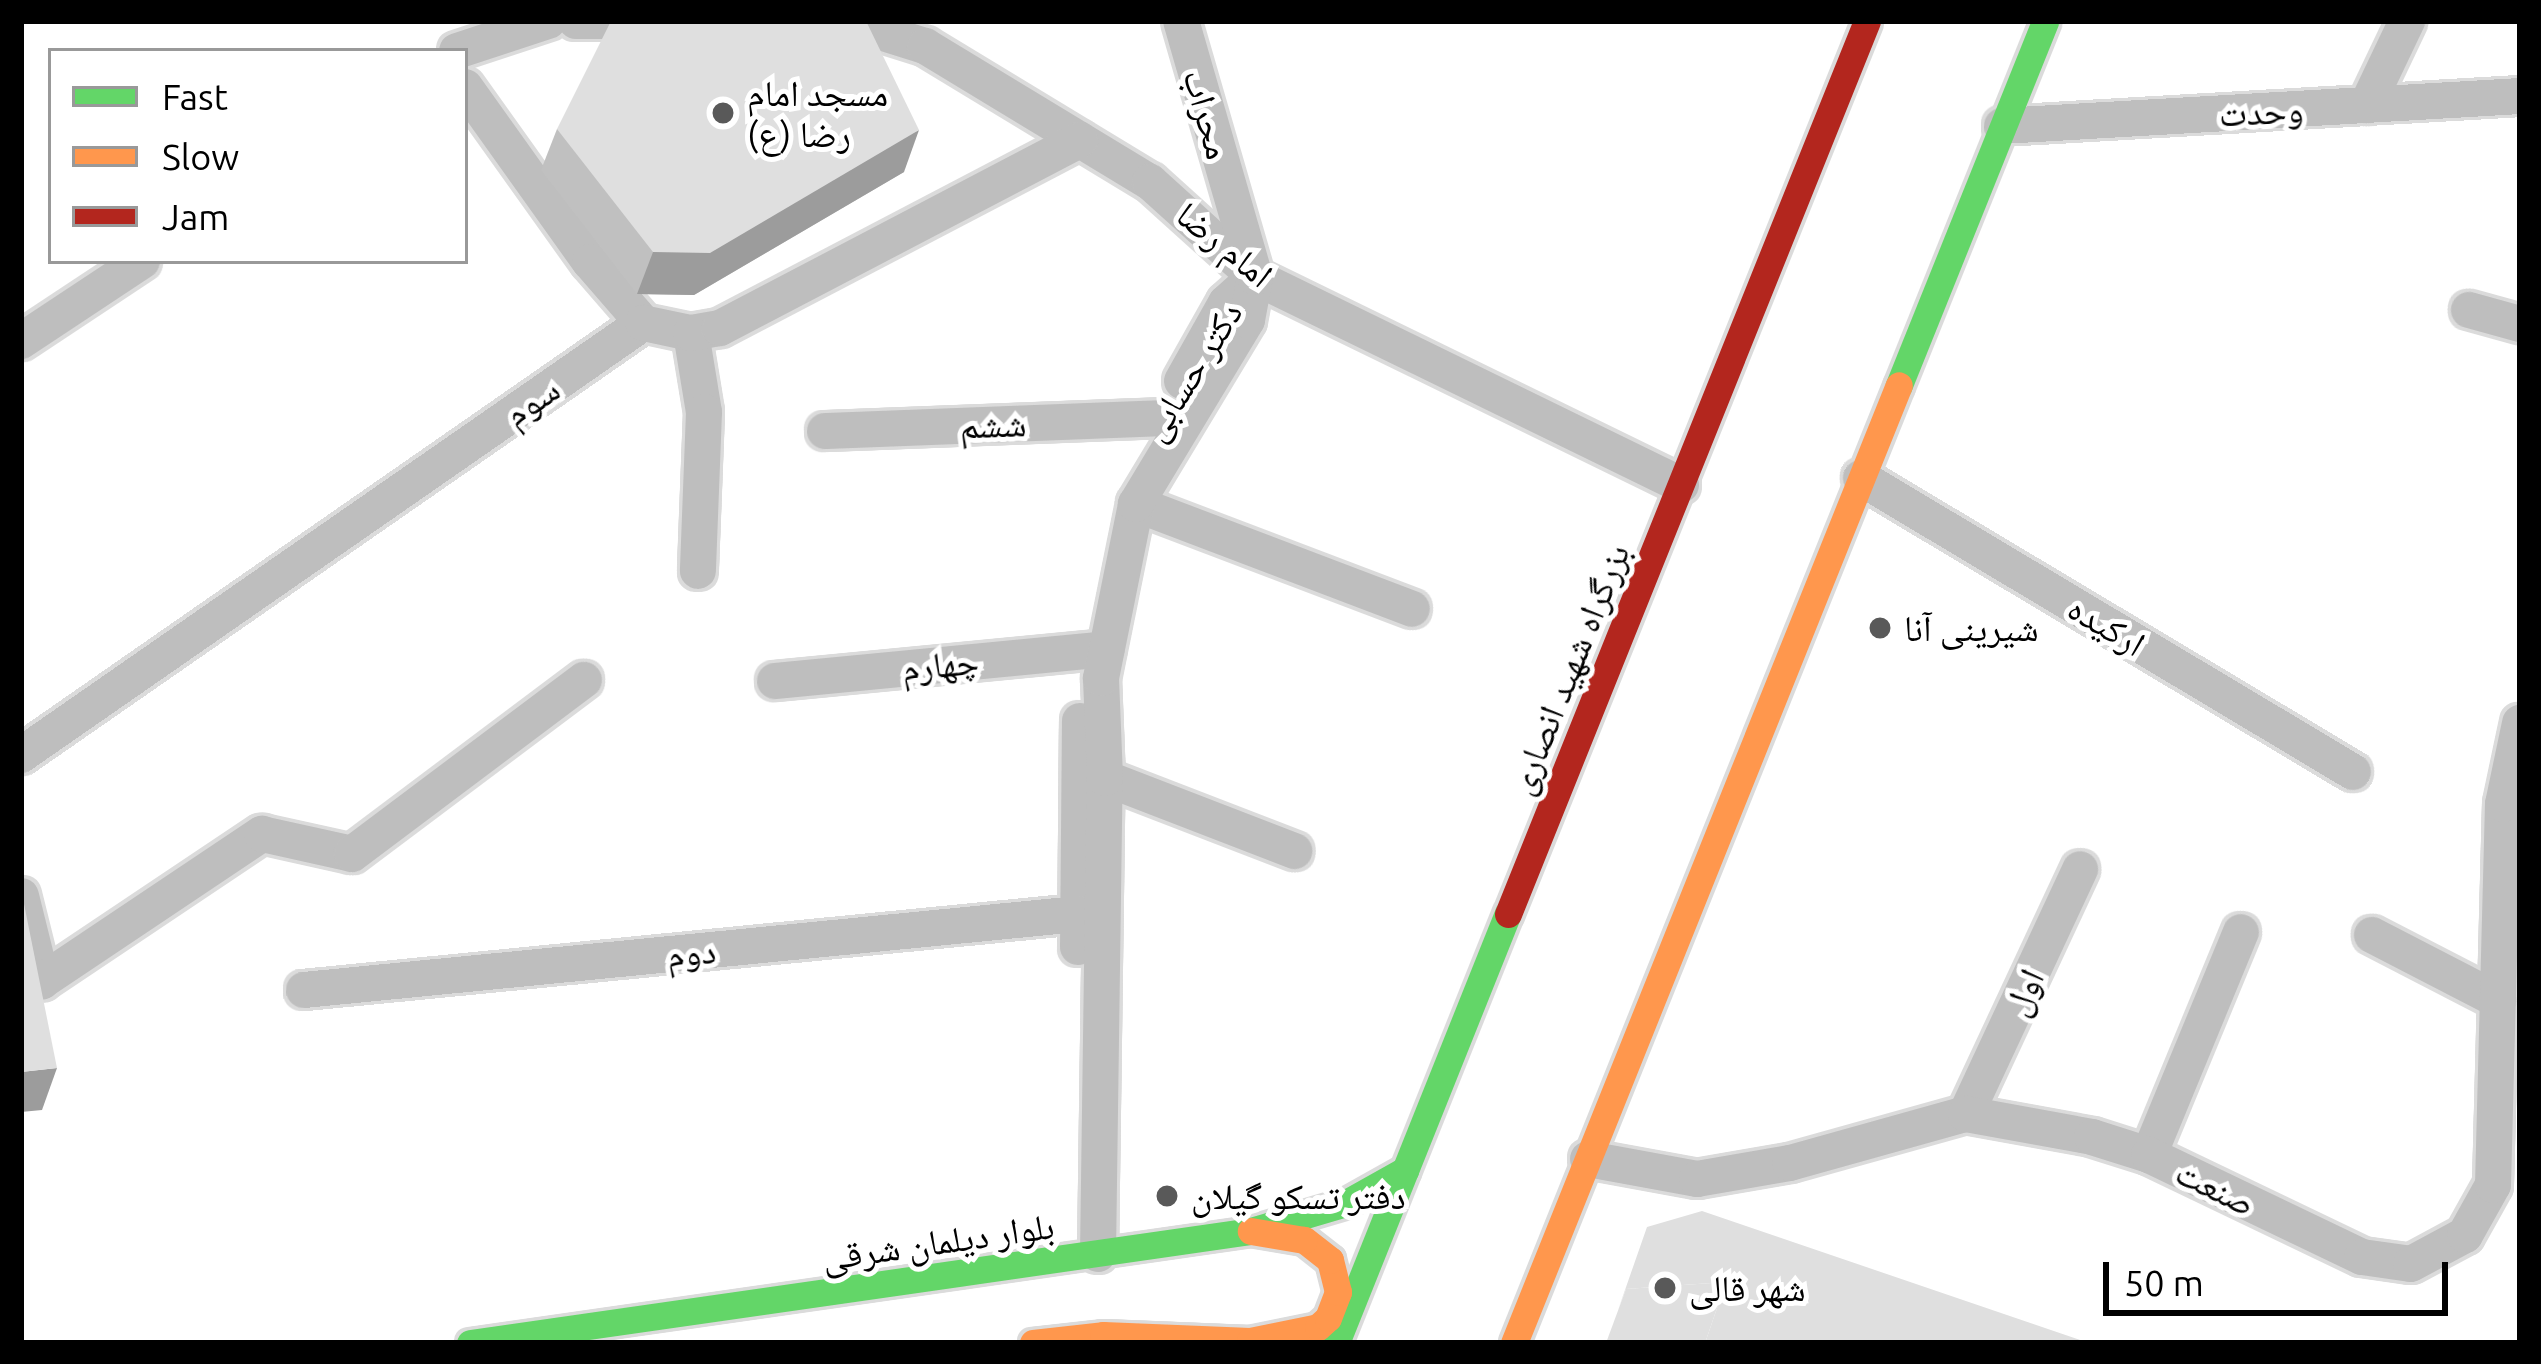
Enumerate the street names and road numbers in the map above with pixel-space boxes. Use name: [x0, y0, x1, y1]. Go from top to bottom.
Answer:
street label: محراب: [1175, 64, 1241, 164]
street label: وحدت: [2218, 87, 2304, 135]
street label: امام رضا: [1168, 192, 1282, 296]
street label: دکتر حسابی: [1131, 293, 1251, 449]
street label: سوم: [495, 367, 567, 435]
street label: ششم: [959, 401, 1027, 447]
street label: بزرگراه شهید انصاری: [1498, 537, 1638, 801]
street label: ارکیده: [2061, 585, 2153, 665]
street label: چهارم: [899, 638, 981, 690]
street label: دوم: [664, 928, 718, 976]
street label: اول: [1994, 962, 2052, 1022]
street label: صنعت: [2169, 1149, 2263, 1225]
street label: بلوار دیلمان شرقی: [819, 1203, 1057, 1279]

